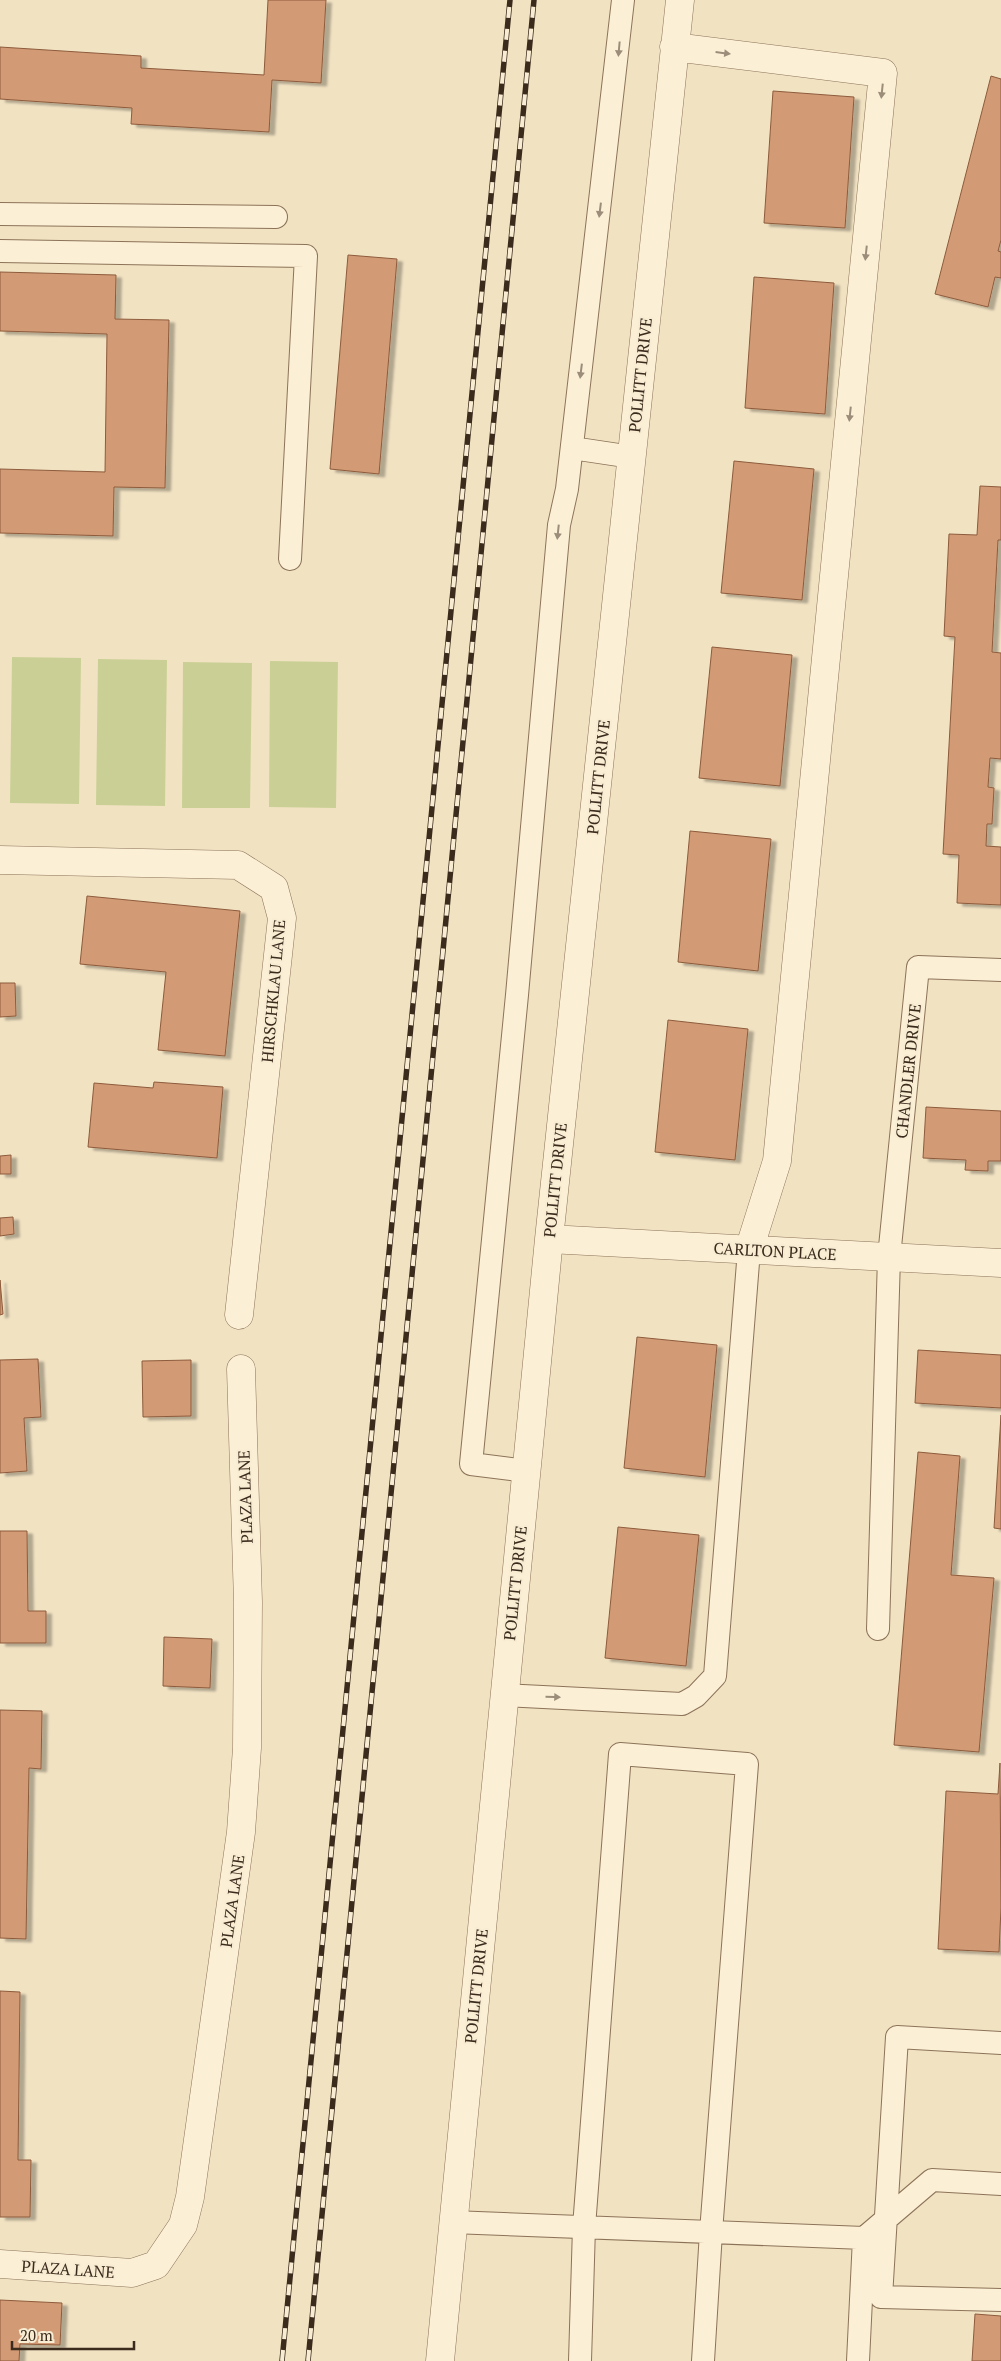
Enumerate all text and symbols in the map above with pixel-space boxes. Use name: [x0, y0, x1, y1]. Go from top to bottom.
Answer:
one-way arrow: [615, 41, 623, 57]
one-way arrow: [715, 49, 731, 57]
one-way arrow: [877, 83, 885, 99]
one-way arrow: [596, 202, 604, 218]
one-way arrow: [862, 245, 870, 261]
street label: POLLITT DRIVE: [623, 316, 657, 434]
one-way arrow: [577, 364, 585, 380]
one-way arrow: [846, 407, 854, 423]
one-way arrow: [554, 524, 562, 540]
street label: POLLITT DRIVE: [581, 718, 615, 836]
street label: HIRSCHKLAU LANE: [256, 919, 290, 1063]
street label: CHANDLER DRIVE: [890, 1002, 926, 1140]
street label: POLLITT DRIVE: [538, 1121, 572, 1239]
street label: CARLTON PLACE: [713, 1237, 837, 1265]
street label: PLAZA LANE: [232, 1450, 258, 1544]
street label: POLLITT DRIVE: [498, 1524, 532, 1642]
one-way arrow: [545, 1693, 561, 1701]
street label: PLAZA LANE: [215, 1853, 249, 1949]
street label: POLLITT DRIVE: [459, 1927, 493, 2045]
street label: PLAZA LANE: [21, 2255, 115, 2283]
scale bar: [12, 2318, 135, 2350]
text: 20 m: [20, 2325, 53, 2345]

